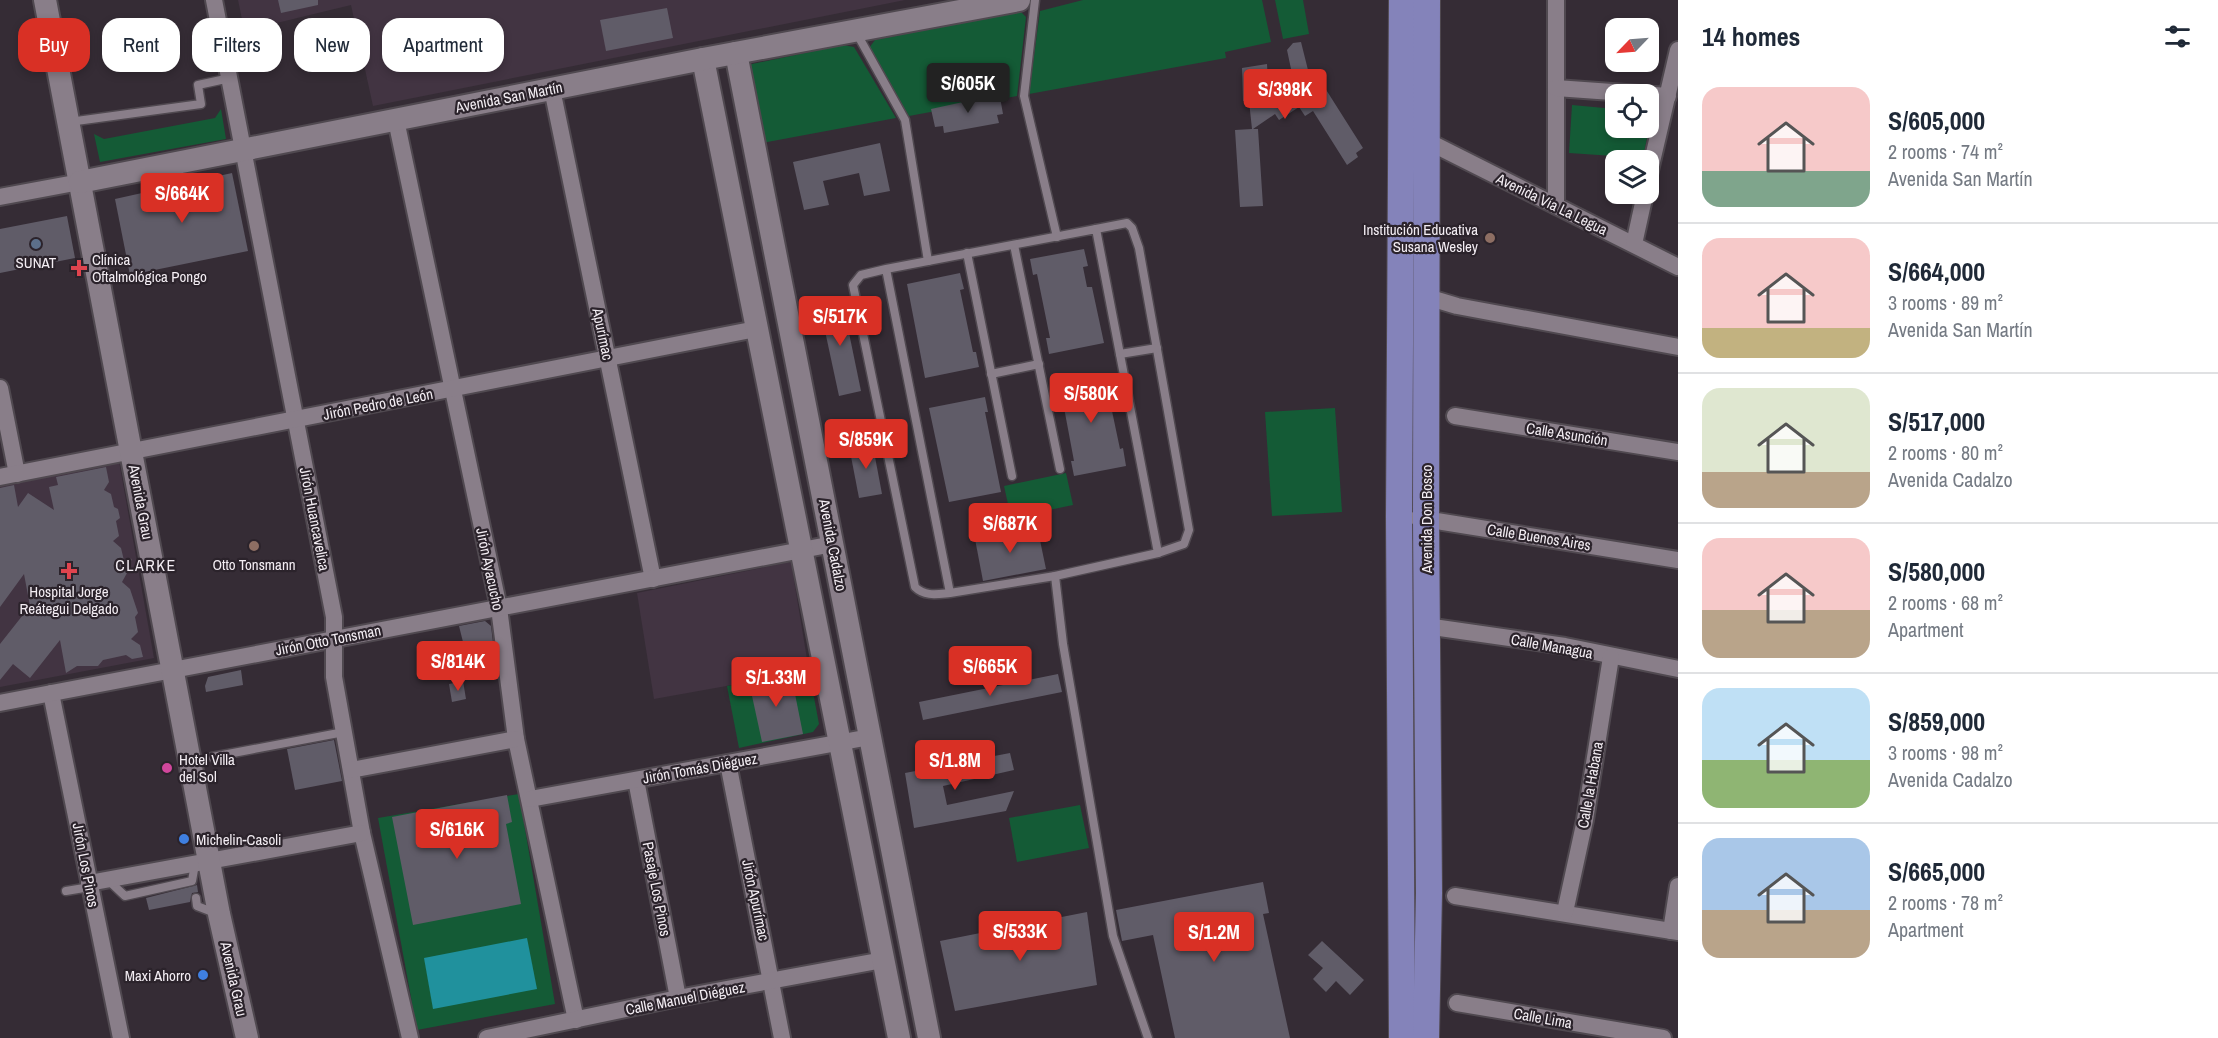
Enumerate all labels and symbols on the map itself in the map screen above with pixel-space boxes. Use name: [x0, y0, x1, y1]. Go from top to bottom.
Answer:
north arrow: [1605, 18, 1659, 72]
pin: S/605K: [919, 63, 1017, 114]
pin: S/398K: [1236, 69, 1334, 120]
street label: Avenida San Martín: [453, 76, 564, 118]
street label: Avenida Vía La Legua: [1492, 168, 1611, 240]
pin: S/664K: [133, 173, 231, 224]
place label: Institución Educativa Susana Wesley: [1363, 219, 1479, 257]
marker: Institución Educativa Susana Wesley: [1483, 231, 1497, 245]
marker: SUNAT: [29, 237, 43, 251]
place label: Clínica Oftalmológica Pongo: [92, 249, 207, 287]
place label: SUNAT: [16, 252, 57, 273]
marker: Clínica Oftalmológica Pongo: [70, 259, 88, 277]
pin: S/517K: [791, 296, 889, 347]
street label: Apurímac: [587, 305, 619, 362]
pin: S/580K: [1042, 373, 1140, 424]
street label: Jirón Pedro de León: [321, 383, 435, 425]
street label: Calle Asunción: [1525, 417, 1609, 451]
pin: S/859K: [817, 419, 915, 470]
street label: Avenida Grau: [123, 462, 159, 541]
street label: Jirón Huancavelica: [295, 465, 335, 573]
street label: Avenida Don Bosco: [1416, 465, 1437, 574]
street label: Avenida Cadalzo: [814, 496, 852, 593]
pin: S/687K: [961, 503, 1059, 554]
street label: Calle Buenos Aires: [1486, 518, 1592, 556]
street label: Jirón Ayacucho: [471, 526, 509, 612]
marker: Otto Tonsmann: [247, 539, 261, 553]
district label: CLARKE: [115, 554, 177, 576]
place label: Otto Tonsmann: [212, 554, 296, 575]
marker: Hospital Jorge Reátegui Delgado: [60, 562, 78, 580]
place label: Hospital Jorge Reátegui Delgado: [19, 581, 119, 619]
street label: Jirón Otto Tonsman: [273, 619, 383, 661]
street label: Calle Managua: [1509, 628, 1595, 664]
pin: S/814K: [409, 641, 507, 692]
pin: S/665K: [941, 646, 1039, 697]
pin: S/1.33M: [721, 657, 831, 708]
pin: S/1.8M: [906, 740, 1004, 791]
street label: Calle la Habana: [1572, 740, 1608, 830]
street label: Jirón Tomás Diéguez: [641, 748, 759, 788]
place label: Hotel Villa del Sol: [179, 749, 235, 787]
marker: Hotel Villa del Sol: [160, 761, 174, 775]
pin: S/616K: [408, 809, 506, 860]
street label: Jirón Los Pinos: [68, 821, 104, 909]
place label: Michelin-Casoli: [196, 829, 281, 850]
marker: Michelin-Casoli: [177, 832, 191, 846]
street label: Pasaje Los Pinos: [638, 840, 676, 938]
street label: Jirón Apurímac: [737, 857, 775, 943]
pin: S/533K: [971, 911, 1069, 962]
pin: S/1.2M: [1165, 912, 1263, 963]
street label: Avenida Grau: [215, 939, 253, 1018]
place label: Maxi Ahorro: [125, 965, 191, 986]
marker: Maxi Ahorro: [196, 968, 210, 982]
street label: Calle Manuel Diéguez: [624, 976, 746, 1020]
street label: Calle Lima: [1512, 1003, 1574, 1033]

